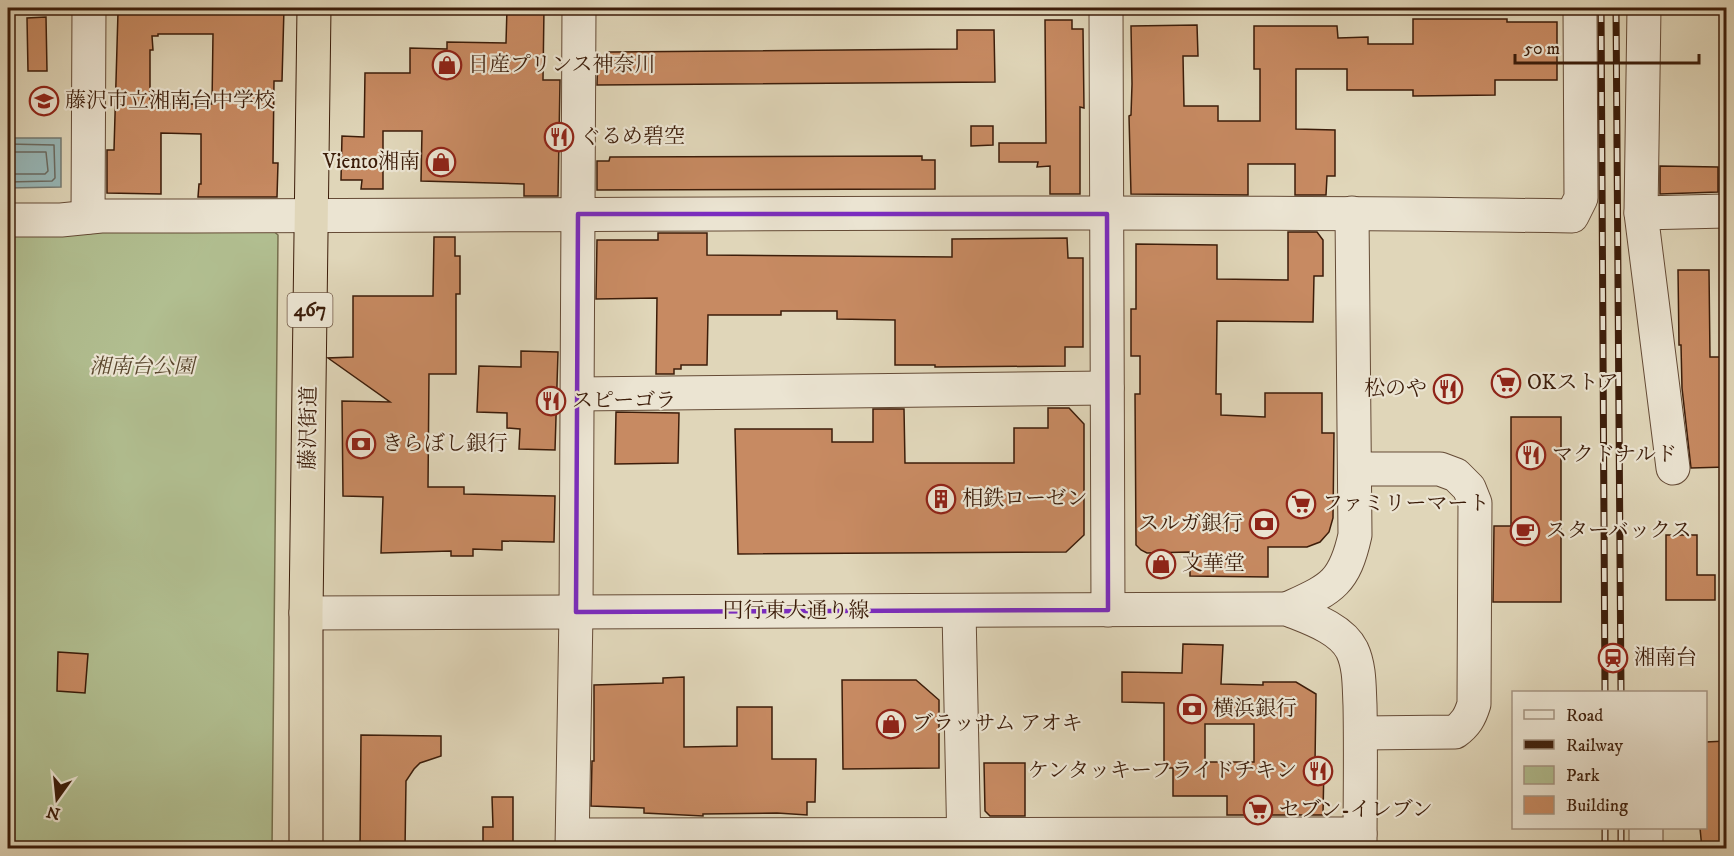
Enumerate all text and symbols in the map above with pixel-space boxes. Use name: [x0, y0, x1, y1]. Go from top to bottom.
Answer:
scale bar: [1515, 27, 1700, 65]
text: 50 m: [1524, 38, 1560, 60]
shop icon: 日産プリンス神奈川: [431, 49, 463, 81]
place label: 日産プリンス神奈川: [468, 52, 656, 78]
school or university icon: 藤沢市立湘南台中学校: [28, 85, 60, 117]
place label: 藤沢市立湘南台中学校: [65, 88, 275, 114]
restaurant icon: ぐるめ碧空: [543, 121, 575, 153]
place label: ぐるめ碧空: [580, 124, 685, 150]
shop icon: Viento湘南: [425, 146, 457, 178]
place label: Viento湘南: [322, 149, 420, 175]
road number: 467: [288, 293, 332, 327]
park label: 湘南台公園: [90, 354, 197, 380]
supermarket icon: OKストア: [1490, 367, 1522, 399]
place label: OKストア: [1527, 370, 1619, 396]
restaurant icon: 松のや: [1432, 373, 1464, 405]
place label: 松のや: [1364, 376, 1427, 402]
restaurant icon: スピーゴラ: [535, 385, 567, 417]
street label: 藤沢街道: [295, 386, 323, 470]
place label: スピーゴラ: [572, 388, 676, 414]
bank icon: きらぼし銀行: [345, 428, 377, 460]
place label: きらぼし銀行: [382, 431, 508, 457]
restaurant icon: マクドナルド: [1515, 439, 1547, 471]
place label: マクドナルド: [1552, 442, 1677, 468]
building icon: 相鉄ローゼン: [925, 483, 957, 515]
place label: 相鉄ローゼン: [962, 486, 1088, 512]
supermarket icon: ファミリーマート: [1285, 488, 1317, 520]
place label: ファミリーマート: [1322, 491, 1490, 517]
bank icon: スルガ銀行: [1248, 508, 1280, 540]
place label: スルガ銀行: [1138, 511, 1243, 537]
cafe icon: スターバックス: [1509, 515, 1541, 547]
place label: スターバックス: [1546, 518, 1692, 544]
shop icon: 文華堂: [1145, 548, 1177, 580]
place label: 文華堂: [1182, 551, 1245, 577]
street label: 円行東大通り線: [723, 598, 870, 624]
station icon: 湘南台: [1597, 642, 1629, 674]
place label: 湘南台: [1634, 645, 1697, 671]
legend: [1512, 691, 1707, 829]
bank icon: 横浜銀行: [1176, 693, 1208, 725]
place label: 横浜銀行: [1213, 696, 1297, 722]
text: Road: [1566, 705, 1603, 727]
shop icon: ブラッサム アオキ: [875, 708, 907, 740]
place label: ブラッサム アオキ: [912, 711, 1083, 737]
text: Railway: [1566, 735, 1624, 757]
restaurant icon: ケンタッキーフライドチキン: [1302, 755, 1334, 787]
place label: ケンタッキーフライドチキン: [1028, 758, 1297, 784]
text: Park: [1566, 765, 1600, 787]
north arrow: [27, 769, 87, 829]
supermarket icon: セブン-イレブン: [1242, 794, 1274, 826]
text: Building: [1566, 795, 1628, 817]
place label: セブン-イレブン: [1279, 797, 1433, 823]
text: N: [44, 801, 62, 824]

